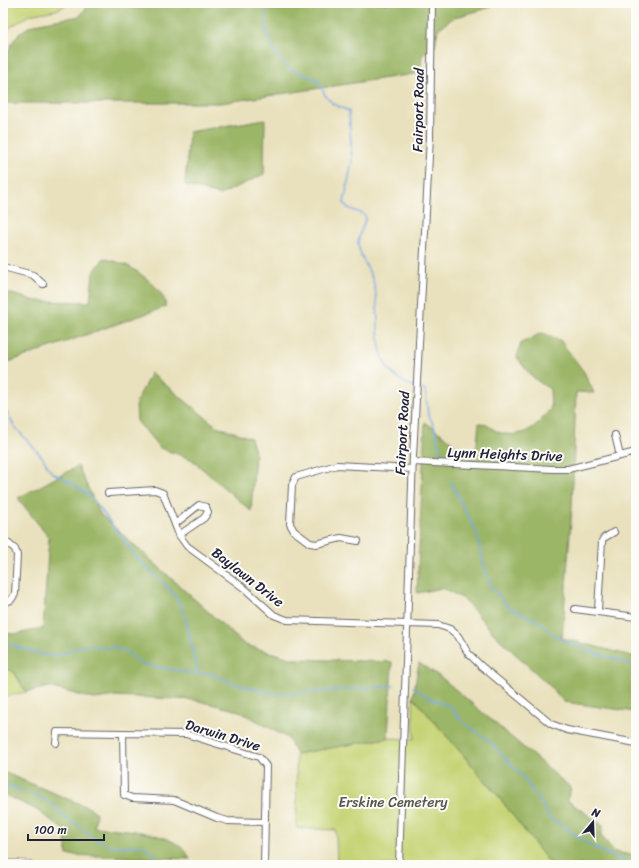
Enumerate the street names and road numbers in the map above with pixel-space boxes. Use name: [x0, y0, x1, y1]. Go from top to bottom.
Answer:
street label: Fairport Road: [405, 66, 432, 152]
street label: Fairport Road: [388, 389, 417, 476]
street label: Lynn Heights Drive: [447, 440, 563, 469]
street label: Baylawn Drive: [206, 541, 290, 614]
street label: Darwin Drive: [182, 712, 264, 759]

